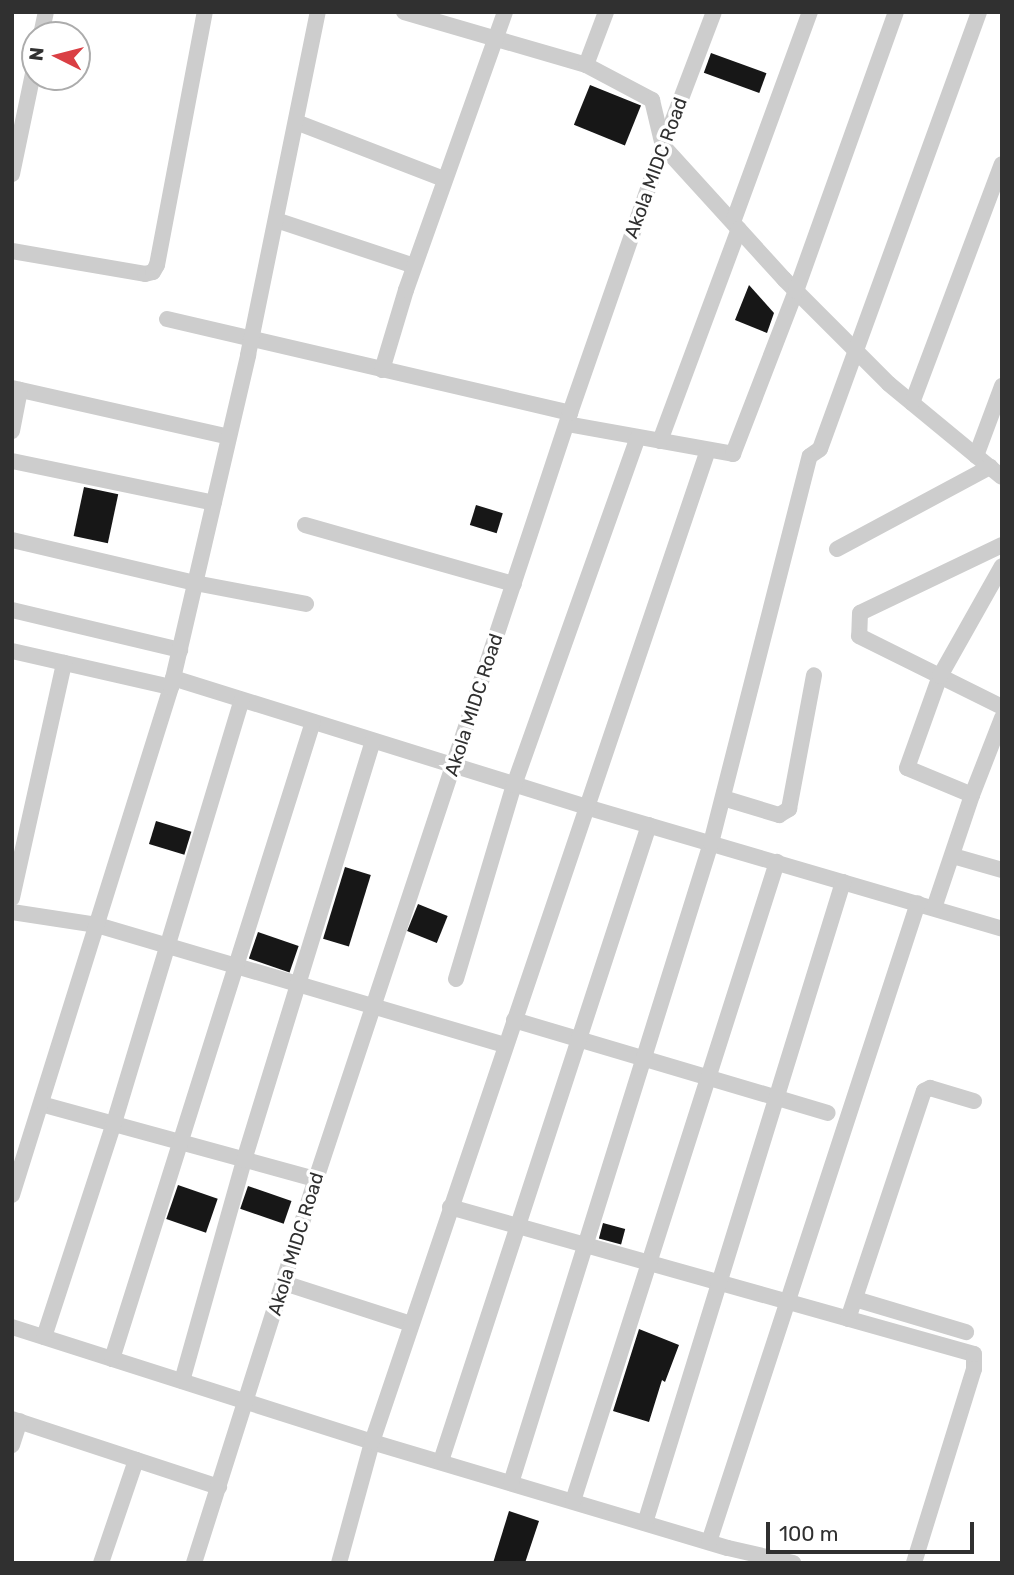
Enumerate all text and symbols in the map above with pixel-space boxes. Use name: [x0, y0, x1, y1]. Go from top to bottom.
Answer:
north arrow: [21, 21, 91, 91]
text: N: [24, 46, 49, 62]
street label: Akola MIDC Road: [620, 94, 692, 242]
street label: Akola MIDC Road: [440, 631, 508, 779]
street label: Akola MIDC Road: [263, 1170, 329, 1318]
scale bar: [769, 1508, 977, 1552]
text: 100 m: [779, 1521, 838, 1546]

